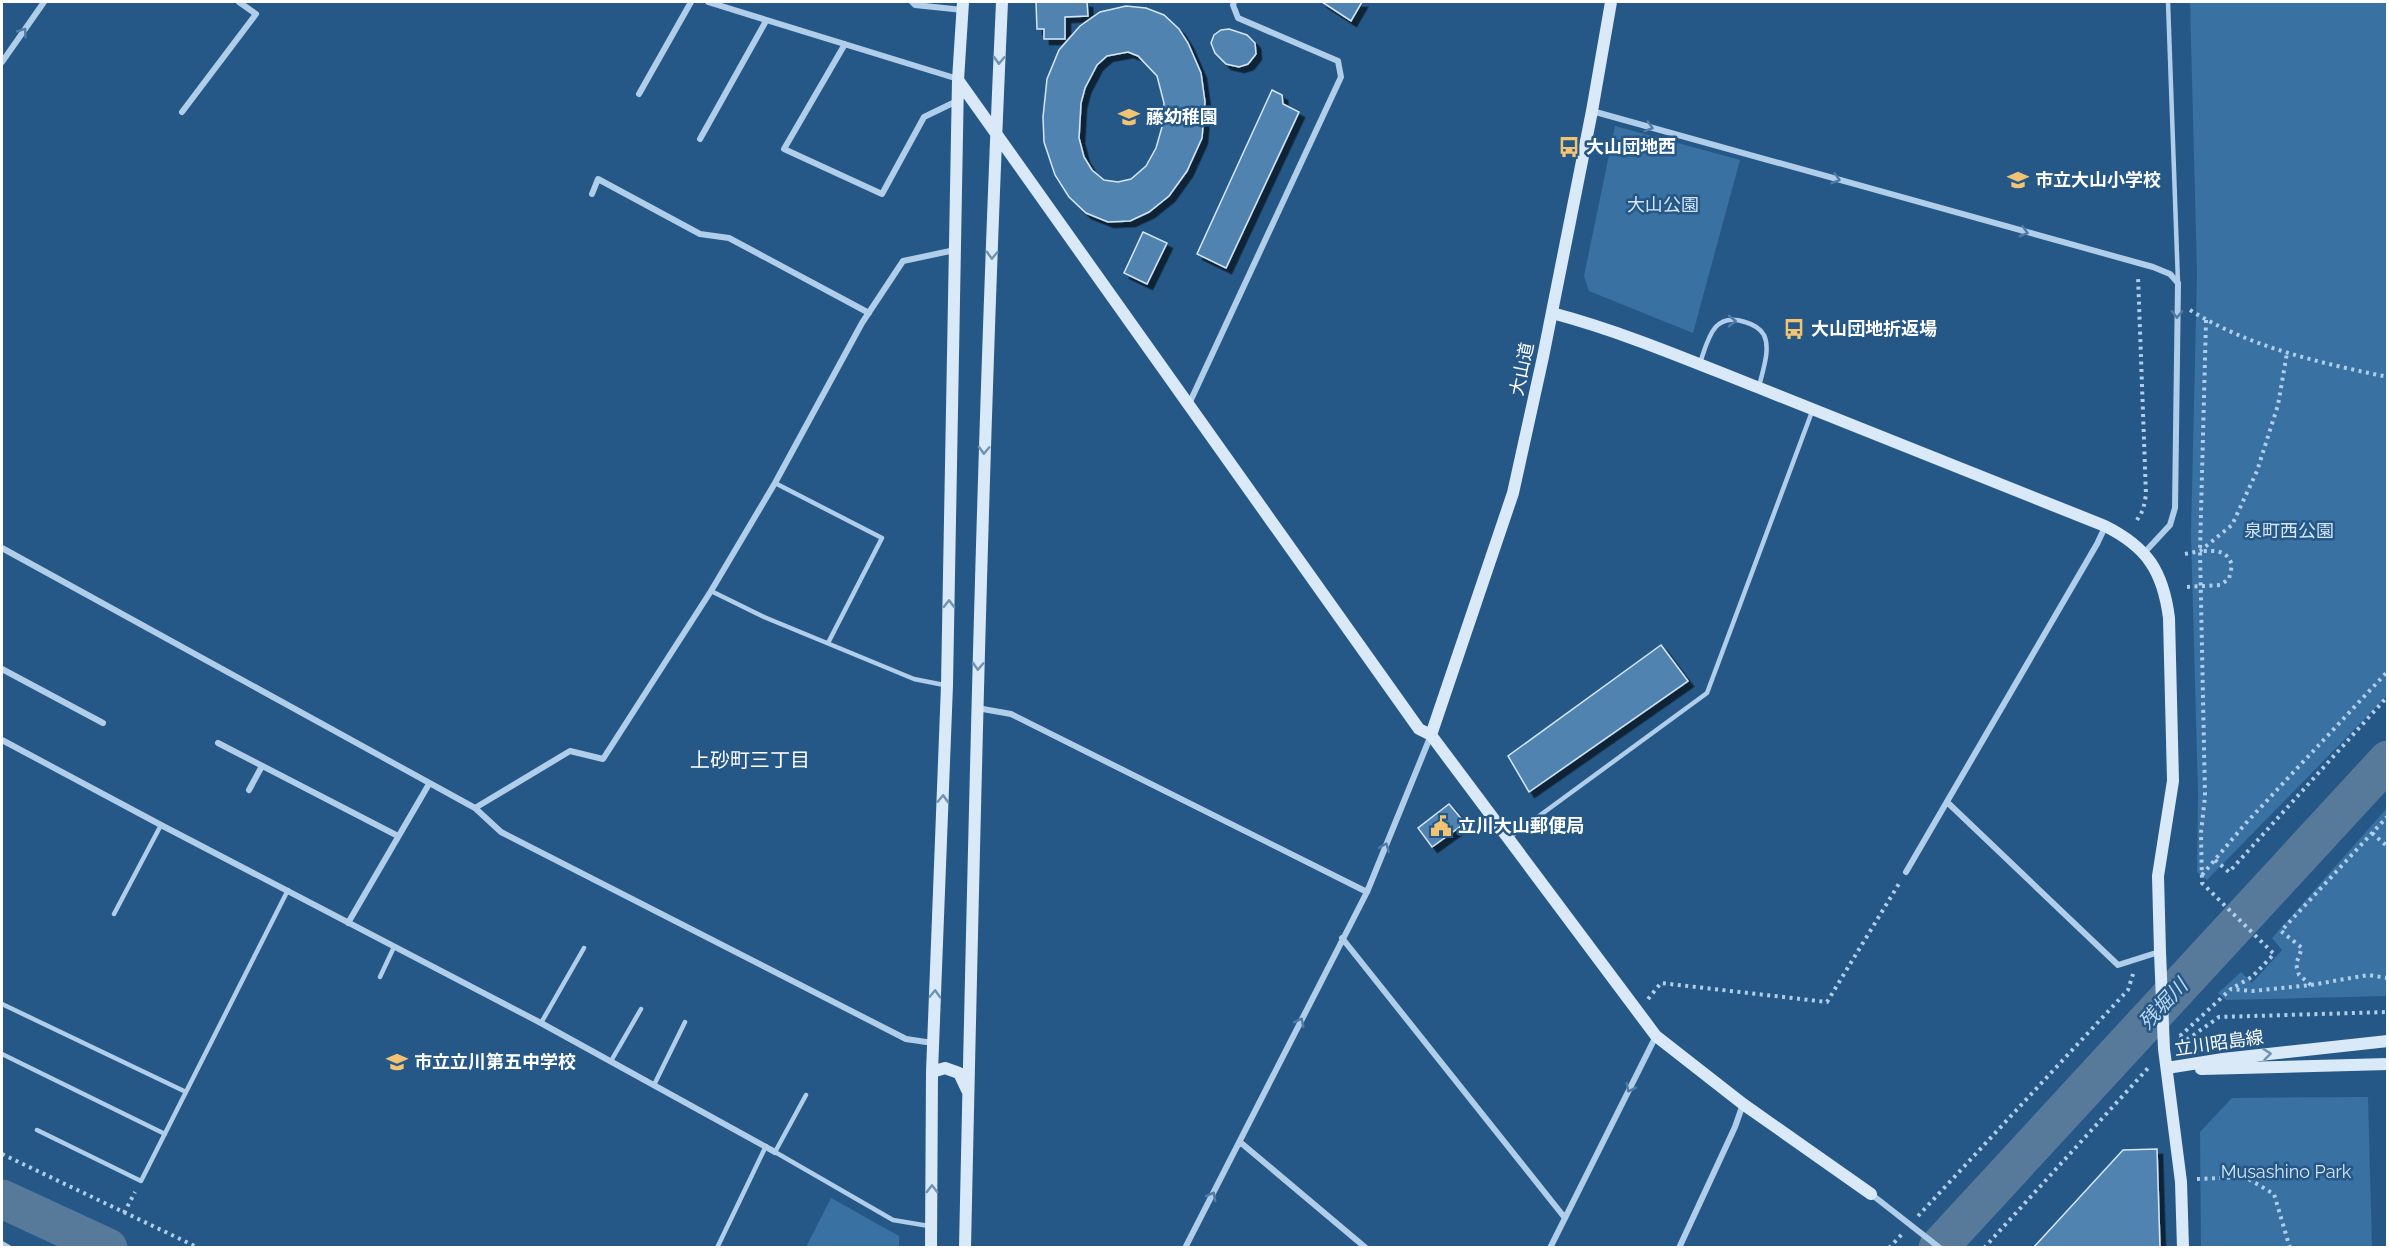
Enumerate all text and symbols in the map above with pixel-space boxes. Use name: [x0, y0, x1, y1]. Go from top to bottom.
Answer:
one-way arrow: [16, 27, 27, 38]
one-way arrow: [993, 55, 1005, 64]
school or university icon: 藤幼稚園: [1117, 105, 1141, 129]
place label: 藤幼稚園: [1146, 106, 1218, 127]
one-way arrow: [1643, 120, 1653, 132]
bus stop icon: 大山団地西: [1557, 135, 1581, 159]
place label: 大山団地西: [1586, 136, 1676, 157]
school or university icon: 市立大山小学校: [2006, 168, 2030, 192]
place label: 市立大山小学校: [2035, 169, 2161, 190]
one-way arrow: [1831, 172, 1841, 184]
park label: 大山公園: [1627, 194, 1699, 215]
one-way arrow: [2019, 224, 2029, 237]
one-way arrow: [985, 250, 998, 259]
one-way arrow: [2171, 309, 2183, 318]
one-way arrow: [1728, 315, 1737, 327]
bus stop icon: 大山団地折返場: [1782, 317, 1806, 341]
place label: 大山団地折返場: [1811, 318, 1937, 339]
street label: 大山道: [1506, 340, 1537, 397]
one-way arrow: [978, 445, 990, 454]
park label: 泉町西公園: [2244, 520, 2334, 541]
one-way arrow: [943, 600, 955, 609]
one-way arrow: [971, 661, 984, 670]
district label: 上砂町三丁目: [690, 748, 810, 772]
one-way arrow: [936, 795, 949, 804]
public building icon: 立川大山郵便局: [1429, 814, 1453, 838]
place label: 立川大山郵便局: [1458, 815, 1584, 836]
one-way arrow: [1378, 842, 1390, 853]
water label: 残堀川: [2134, 972, 2194, 1034]
one-way arrow: [929, 990, 942, 999]
one-way arrow: [1293, 1017, 1305, 1028]
street label: 立川昭島線: [2173, 1026, 2265, 1059]
one-way arrow: [2262, 1048, 2271, 1061]
school or university icon: 市立立川第五中学校: [385, 1050, 409, 1074]
place label: 市立立川第五中学校: [414, 1051, 576, 1072]
one-way arrow: [1626, 1082, 1637, 1092]
park label: Musashino Park: [2221, 1161, 2352, 1182]
one-way arrow: [926, 1185, 938, 1194]
one-way arrow: [1205, 1191, 1216, 1202]

